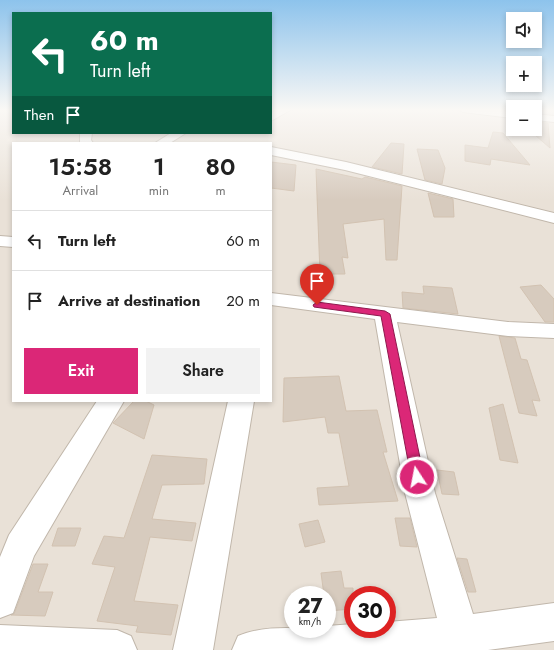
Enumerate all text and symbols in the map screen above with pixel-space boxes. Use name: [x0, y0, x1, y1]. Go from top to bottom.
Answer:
map controls: [506, 12, 542, 136]
button: sound: [506, 12, 542, 48]
text: 60 m: [90, 20, 159, 61]
icon: left: [24, 28, 76, 80]
button: +: [506, 56, 542, 92]
text: Turn left: [90, 58, 150, 84]
button: −: [506, 100, 542, 136]
text: Then: [24, 104, 54, 126]
icon: arrive: [62, 104, 84, 126]
text: 15:58: [49, 149, 112, 184]
text: 1: [153, 149, 165, 184]
text: 80: [206, 149, 235, 184]
text: Arrival: [62, 181, 98, 200]
text: min: [149, 181, 169, 200]
text: m: [215, 181, 226, 200]
icon: left: [24, 230, 46, 252]
text: Turn left: [58, 230, 116, 252]
text: 60 m: [226, 230, 260, 252]
pin: [300, 264, 334, 305]
icon: arrive: [306, 270, 328, 292]
icon: arrive: [24, 290, 46, 312]
text: Arrive at destination: [58, 290, 200, 312]
text: 20 m: [226, 290, 260, 312]
button: Exit: [24, 348, 138, 394]
button: Share: [146, 348, 260, 394]
position arrow: [396, 456, 438, 498]
speed limit sign: 30: [344, 586, 396, 638]
text: 27: [297, 592, 323, 621]
text: km/h: [299, 614, 321, 629]

